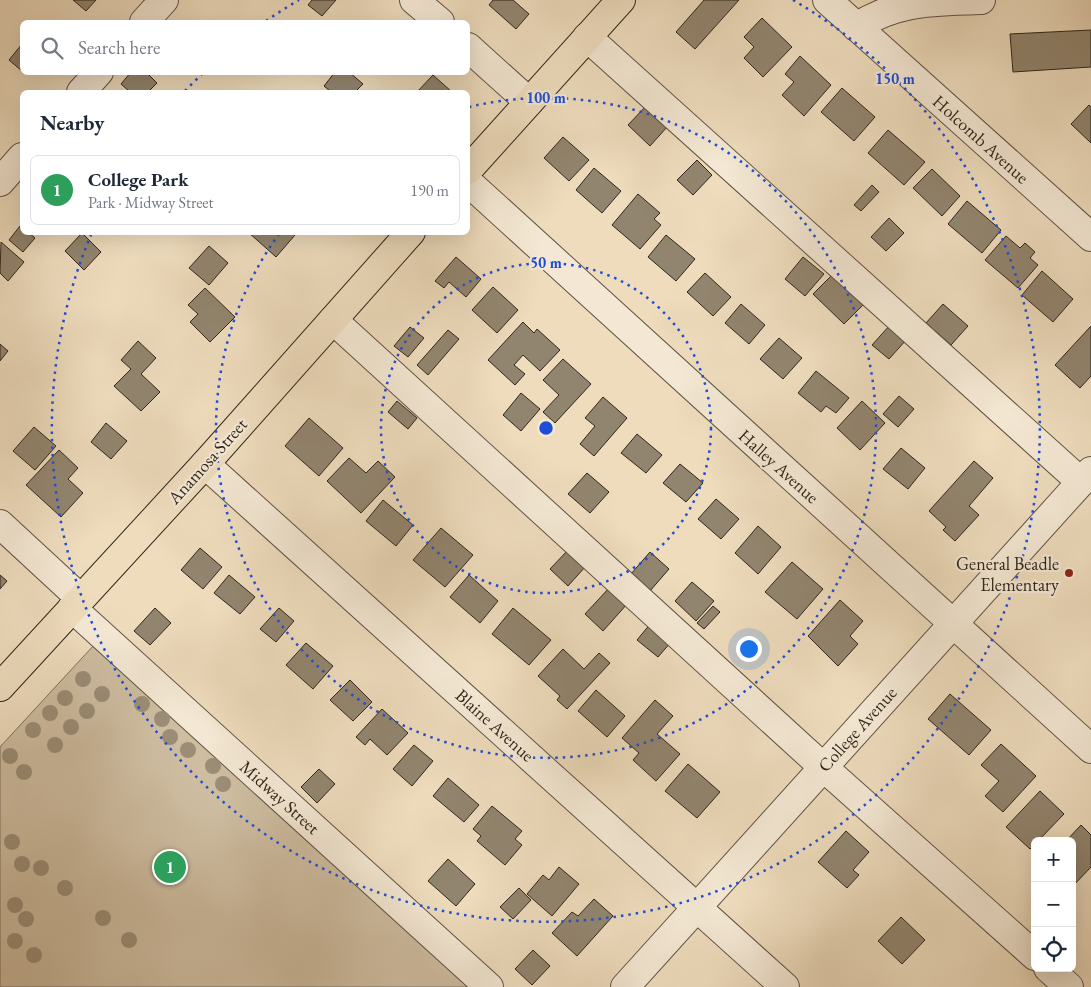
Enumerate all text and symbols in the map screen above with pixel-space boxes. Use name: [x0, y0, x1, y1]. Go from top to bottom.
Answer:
search box: [20, 20, 470, 75]
icon: search: [38, 34, 66, 62]
text: Search here: [78, 35, 160, 60]
text: 150 m: [875, 69, 915, 88]
text: 100 m: [526, 88, 566, 107]
street label: Holcomb Avenue: [928, 90, 1034, 188]
text: Nearby: [40, 109, 104, 136]
text: College Park: [88, 167, 189, 192]
text: 1: [53, 180, 61, 201]
text: 190 m: [410, 180, 449, 201]
text: Park · Midway Street: [88, 192, 214, 213]
text: 50 m: [530, 253, 562, 272]
street label: Anamosa Street: [162, 413, 252, 510]
centre of rings: [537, 419, 555, 437]
street label: Halley Avenue: [734, 424, 824, 508]
place label: General Beadle Elementary: [956, 552, 1059, 596]
marker: General Beadle Elementary: [1063, 567, 1075, 579]
your location: [736, 636, 762, 662]
street label: College Avenue: [813, 681, 901, 777]
street label: Blaine Avenue: [451, 684, 539, 766]
street label: Midway Street: [235, 755, 325, 839]
map controls: [1031, 837, 1076, 972]
button: +: [1031, 837, 1076, 882]
pin: 1: [154, 848, 186, 886]
button: −: [1031, 882, 1076, 927]
button: locate: [1031, 927, 1076, 972]

